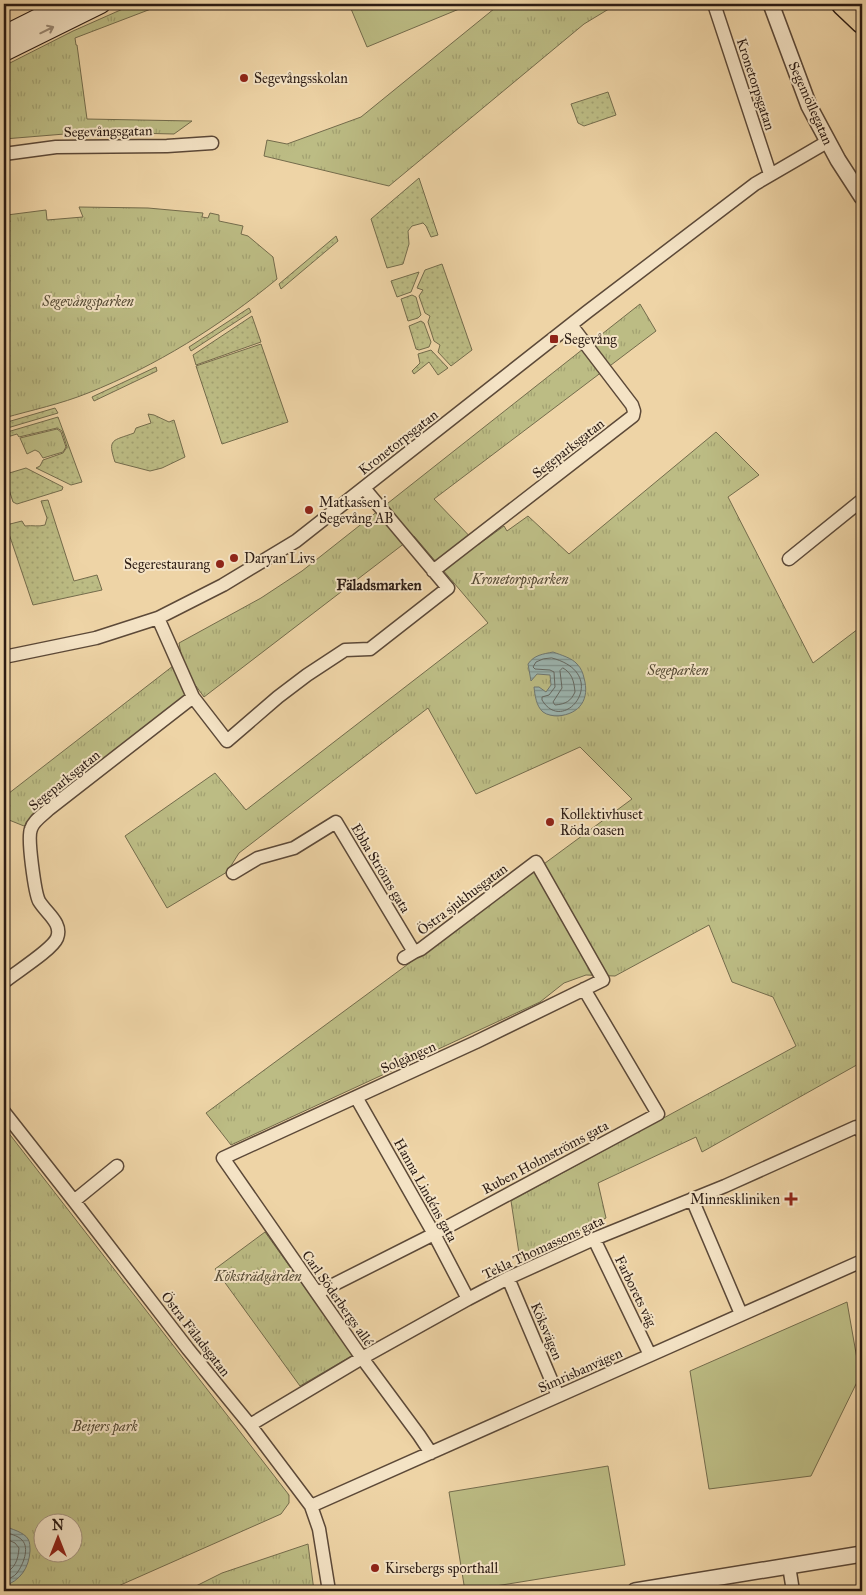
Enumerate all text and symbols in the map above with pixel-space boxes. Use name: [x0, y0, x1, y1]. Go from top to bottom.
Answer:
one-way arrow: [39, 25, 54, 34]
street label: Kronetorpsgatan: [733, 36, 779, 133]
street label: Segemöllegatan: [785, 59, 837, 148]
place label: Segevångsskolan: [254, 70, 348, 87]
marker: Segevångsskolan: [238, 72, 250, 84]
street label: Segevångsgatan: [63, 122, 153, 141]
park label: Segevångsparken: [41, 293, 134, 311]
place label: Segevång: [564, 331, 617, 348]
marker: Segevång: [548, 333, 560, 345]
street label: Kronetorpsgatan: [355, 406, 442, 479]
street label: Segeparksgatan: [529, 415, 608, 482]
place label: Matkassen i Segevång AB: [319, 494, 394, 527]
marker: Matkassen i Segevång AB: [303, 504, 315, 516]
place label: Daryan Livs: [244, 550, 315, 567]
marker: Daryan Livs: [228, 552, 240, 564]
place label: Segerestaurang: [124, 556, 210, 573]
marker: Segerestaurang: [214, 558, 226, 570]
park label: Kronetorpsparken: [470, 571, 569, 589]
district label: Fäladsmarken: [336, 576, 422, 594]
park label: Segeparken: [647, 662, 709, 680]
street label: Segeparksgatan: [25, 746, 104, 814]
place label: Kollektivhuset Röda oasen: [560, 806, 643, 839]
marker: Kollektivhuset Röda oasen: [544, 816, 556, 828]
street label: Ebba Ströms gata: [347, 821, 414, 916]
street label: Östra sjukhusgatan: [413, 858, 511, 939]
street label: Solgången: [378, 1038, 439, 1077]
street label: Ruben Holmströms gata: [479, 1117, 611, 1198]
street label: Hanna Lindéns gata: [390, 1136, 461, 1245]
place label: Minneskliniken: [690, 1191, 780, 1208]
marker: Minneskliniken: [784, 1192, 798, 1206]
street label: Tekla Thomassons gata: [480, 1212, 607, 1283]
street label: Carl Söderbergs allé: [298, 1247, 377, 1349]
street label: Farborets väg: [611, 1253, 660, 1330]
park label: Köksträdgården: [214, 1268, 302, 1285]
street label: Östra Fäladsgatan: [157, 1287, 236, 1380]
street label: Köksvägen: [527, 1300, 566, 1363]
street label: Simrisbanvägen: [535, 1344, 625, 1397]
park label: Beijers park: [71, 1418, 139, 1436]
north arrow: [32, 1512, 82, 1562]
text: N: [52, 1517, 64, 1534]
place label: Kirsebergs sporthall: [385, 1560, 498, 1577]
marker: Kirsebergs sporthall: [369, 1562, 381, 1574]

